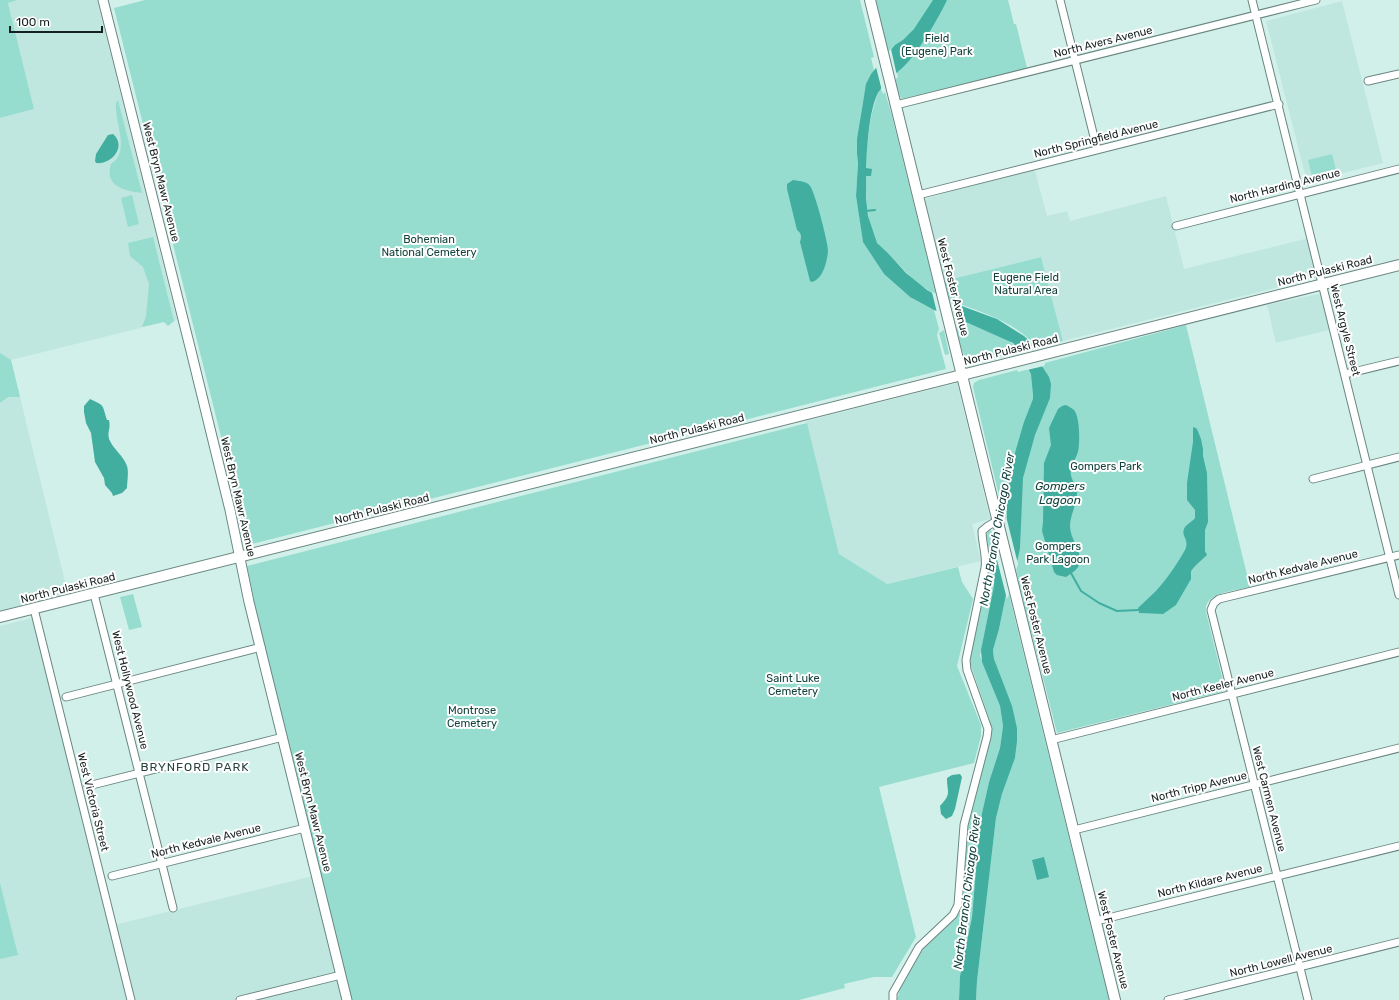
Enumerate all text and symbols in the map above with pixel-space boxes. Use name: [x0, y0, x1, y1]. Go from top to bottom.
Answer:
scale bar: [10, 8, 102, 34]
text: 100 m: [16, 15, 50, 29]
street label: North Avers Avenue: [1052, 23, 1154, 61]
park label: Field (Eugene) Park: [901, 32, 973, 58]
street label: North Springfield Avenue: [1032, 117, 1160, 161]
street label: West Bryn Mawr Avenue: [140, 121, 182, 243]
street label: North Harding Avenue: [1229, 166, 1341, 206]
park label: Bohemian National Cemetery: [381, 233, 477, 259]
street label: West Foster Avenue: [934, 236, 972, 338]
street label: North Pulaski Road: [1276, 253, 1374, 289]
park label: Eugene Field Natural Area: [993, 271, 1059, 297]
street label: West Argyle Street: [1327, 283, 1363, 378]
street label: North Pulaski Road: [962, 332, 1060, 368]
street label: North Pulaski Road: [648, 411, 746, 447]
street label: West Bryn Mawr Avenue: [218, 436, 258, 558]
water label: North Branch Chicago River: [977, 451, 1018, 607]
park label: Gompers Park: [1070, 460, 1142, 473]
water label: Gompers Lagoon: [1035, 479, 1085, 507]
street label: North Pulaski Road: [333, 491, 431, 527]
park label: Gompers Park Lagoon: [1026, 540, 1090, 566]
street label: North Kedvale Avenue: [1247, 547, 1359, 587]
street label: North Pulaski Road: [19, 570, 117, 606]
street label: West Foster Avenue: [1017, 574, 1055, 676]
street label: West Hollywood Avenue: [109, 629, 151, 751]
street label: North Keeler Avenue: [1171, 666, 1275, 704]
park label: Saint Luke Cemetery: [766, 672, 820, 698]
park label: Montrose Cemetery: [447, 704, 497, 730]
street label: West Carmen Avenue: [1250, 745, 1288, 853]
street label: West Victoria Street: [74, 751, 112, 853]
street label: West Bryn Mawr Avenue: [292, 751, 334, 873]
district label: BRYNFORD PARK: [140, 760, 250, 774]
street label: North Tripp Avenue: [1150, 769, 1248, 805]
water label: North Branch Chicago River: [951, 813, 983, 970]
street label: North Kedvale Avenue: [150, 821, 262, 861]
street label: North Kildare Avenue: [1156, 862, 1264, 900]
street label: West Foster Avenue: [1094, 889, 1132, 991]
street label: North Lowell Avenue: [1228, 942, 1334, 980]

